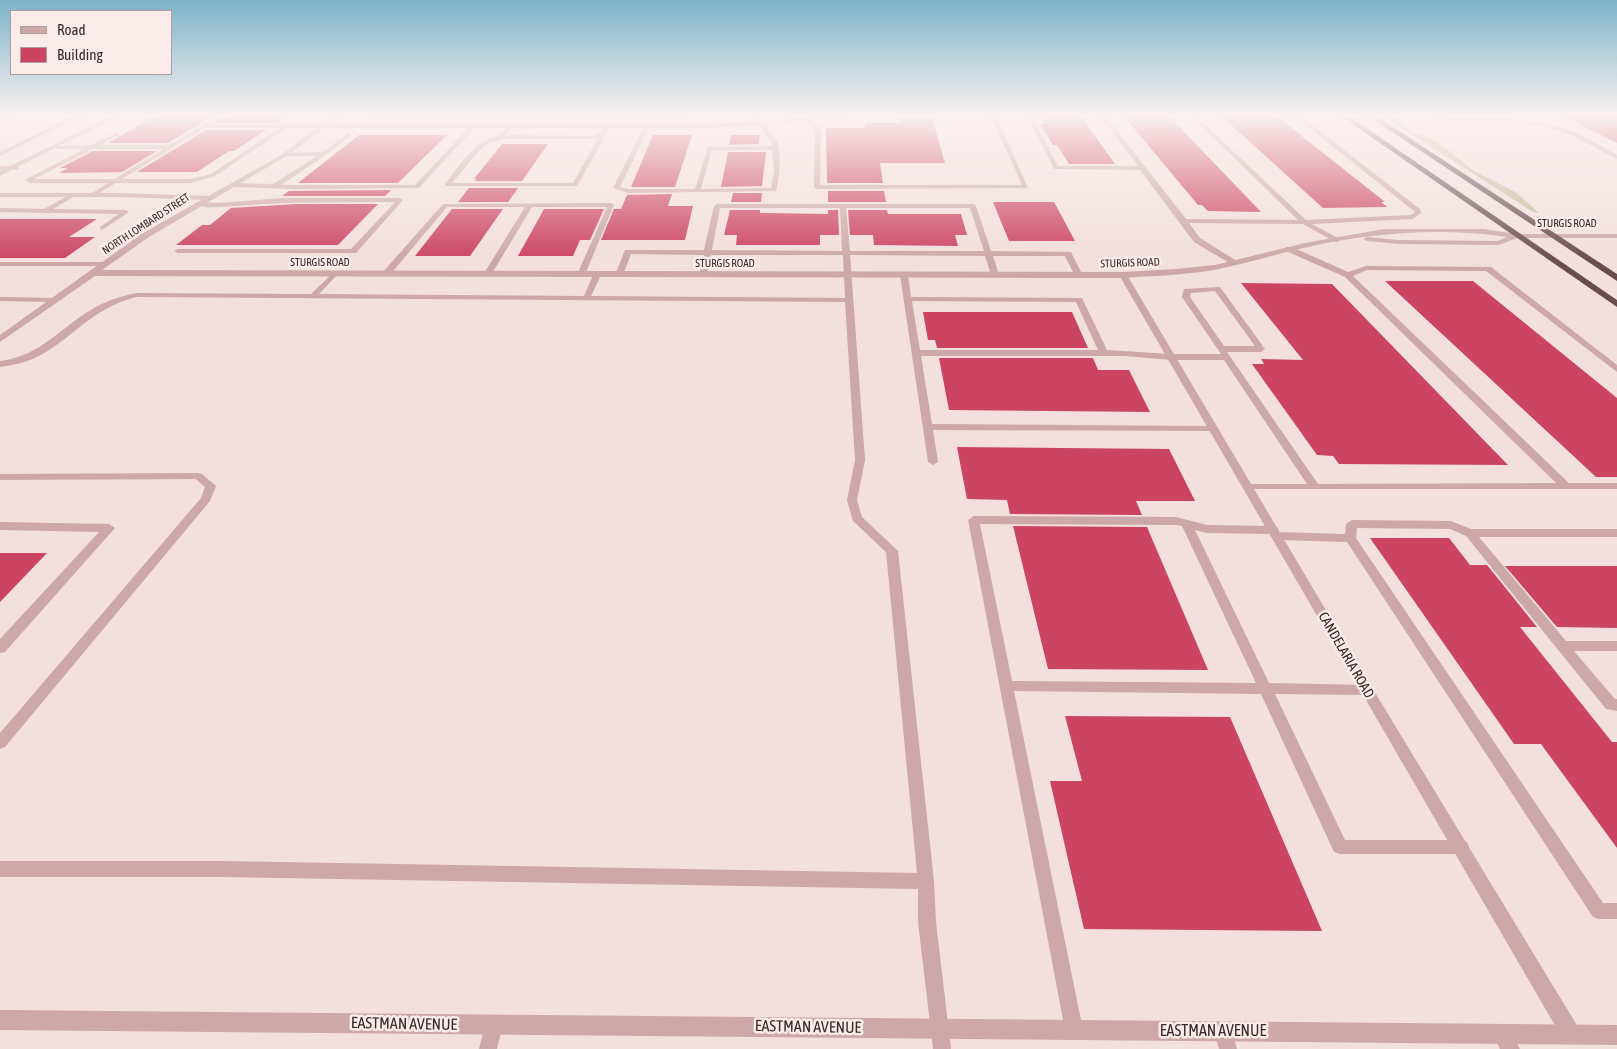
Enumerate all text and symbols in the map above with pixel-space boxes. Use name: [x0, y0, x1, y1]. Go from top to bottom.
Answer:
legend: [10, 10, 172, 75]
text: Road: [57, 21, 86, 38]
text: Building: [57, 46, 103, 63]
street label: NORTH LOMBARD STREET: [100, 191, 192, 257]
street label: STURGIS ROAD: [1537, 217, 1597, 231]
street label: STURGIS ROAD: [1100, 255, 1160, 271]
street label: STURGIS ROAD: [290, 256, 350, 270]
street label: STURGIS ROAD: [695, 257, 755, 271]
street label: CANDELARIA ROAD: [1315, 609, 1377, 701]
street label: EASTMAN AVENUE: [351, 1013, 457, 1035]
street label: EASTMAN AVENUE: [755, 1016, 861, 1038]
street label: EASTMAN AVENUE: [1160, 1021, 1266, 1041]

